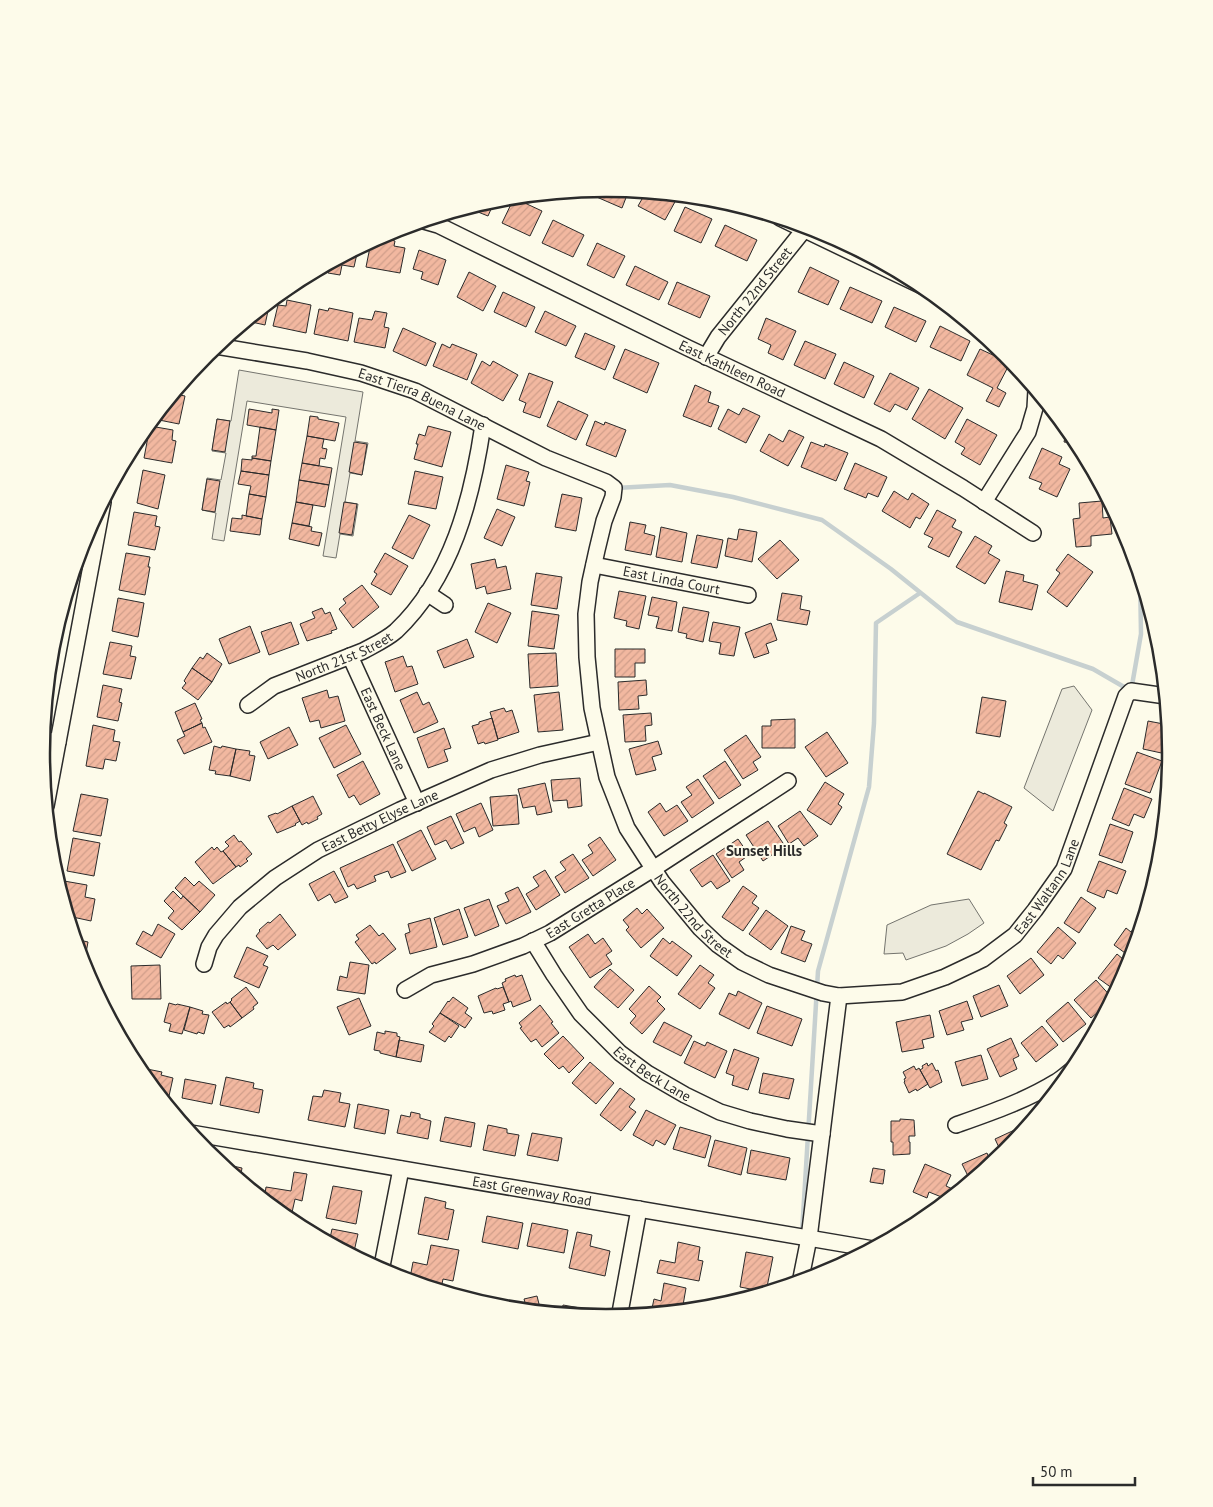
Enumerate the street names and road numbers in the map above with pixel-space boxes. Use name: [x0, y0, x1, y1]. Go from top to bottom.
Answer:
street label: North 22nd Street: [714, 243, 796, 339]
street label: East Kathleen Road: [676, 336, 788, 402]
street label: East Tierra Buena Lane: [356, 364, 489, 435]
street label: East Linda Court: [622, 562, 722, 598]
street label: North 21st Street: [293, 628, 396, 686]
street label: East Beck Lane: [357, 685, 410, 773]
street label: East Betty Elyse Lane: [319, 785, 441, 856]
street label: East Waltann Lane: [1010, 836, 1083, 938]
street label: North 22nd Street: [650, 870, 736, 962]
street label: East Gretta Place: [542, 874, 638, 942]
street label: East Beck Lane: [609, 1042, 694, 1105]
street label: East Greenway Road: [471, 1172, 593, 1210]

